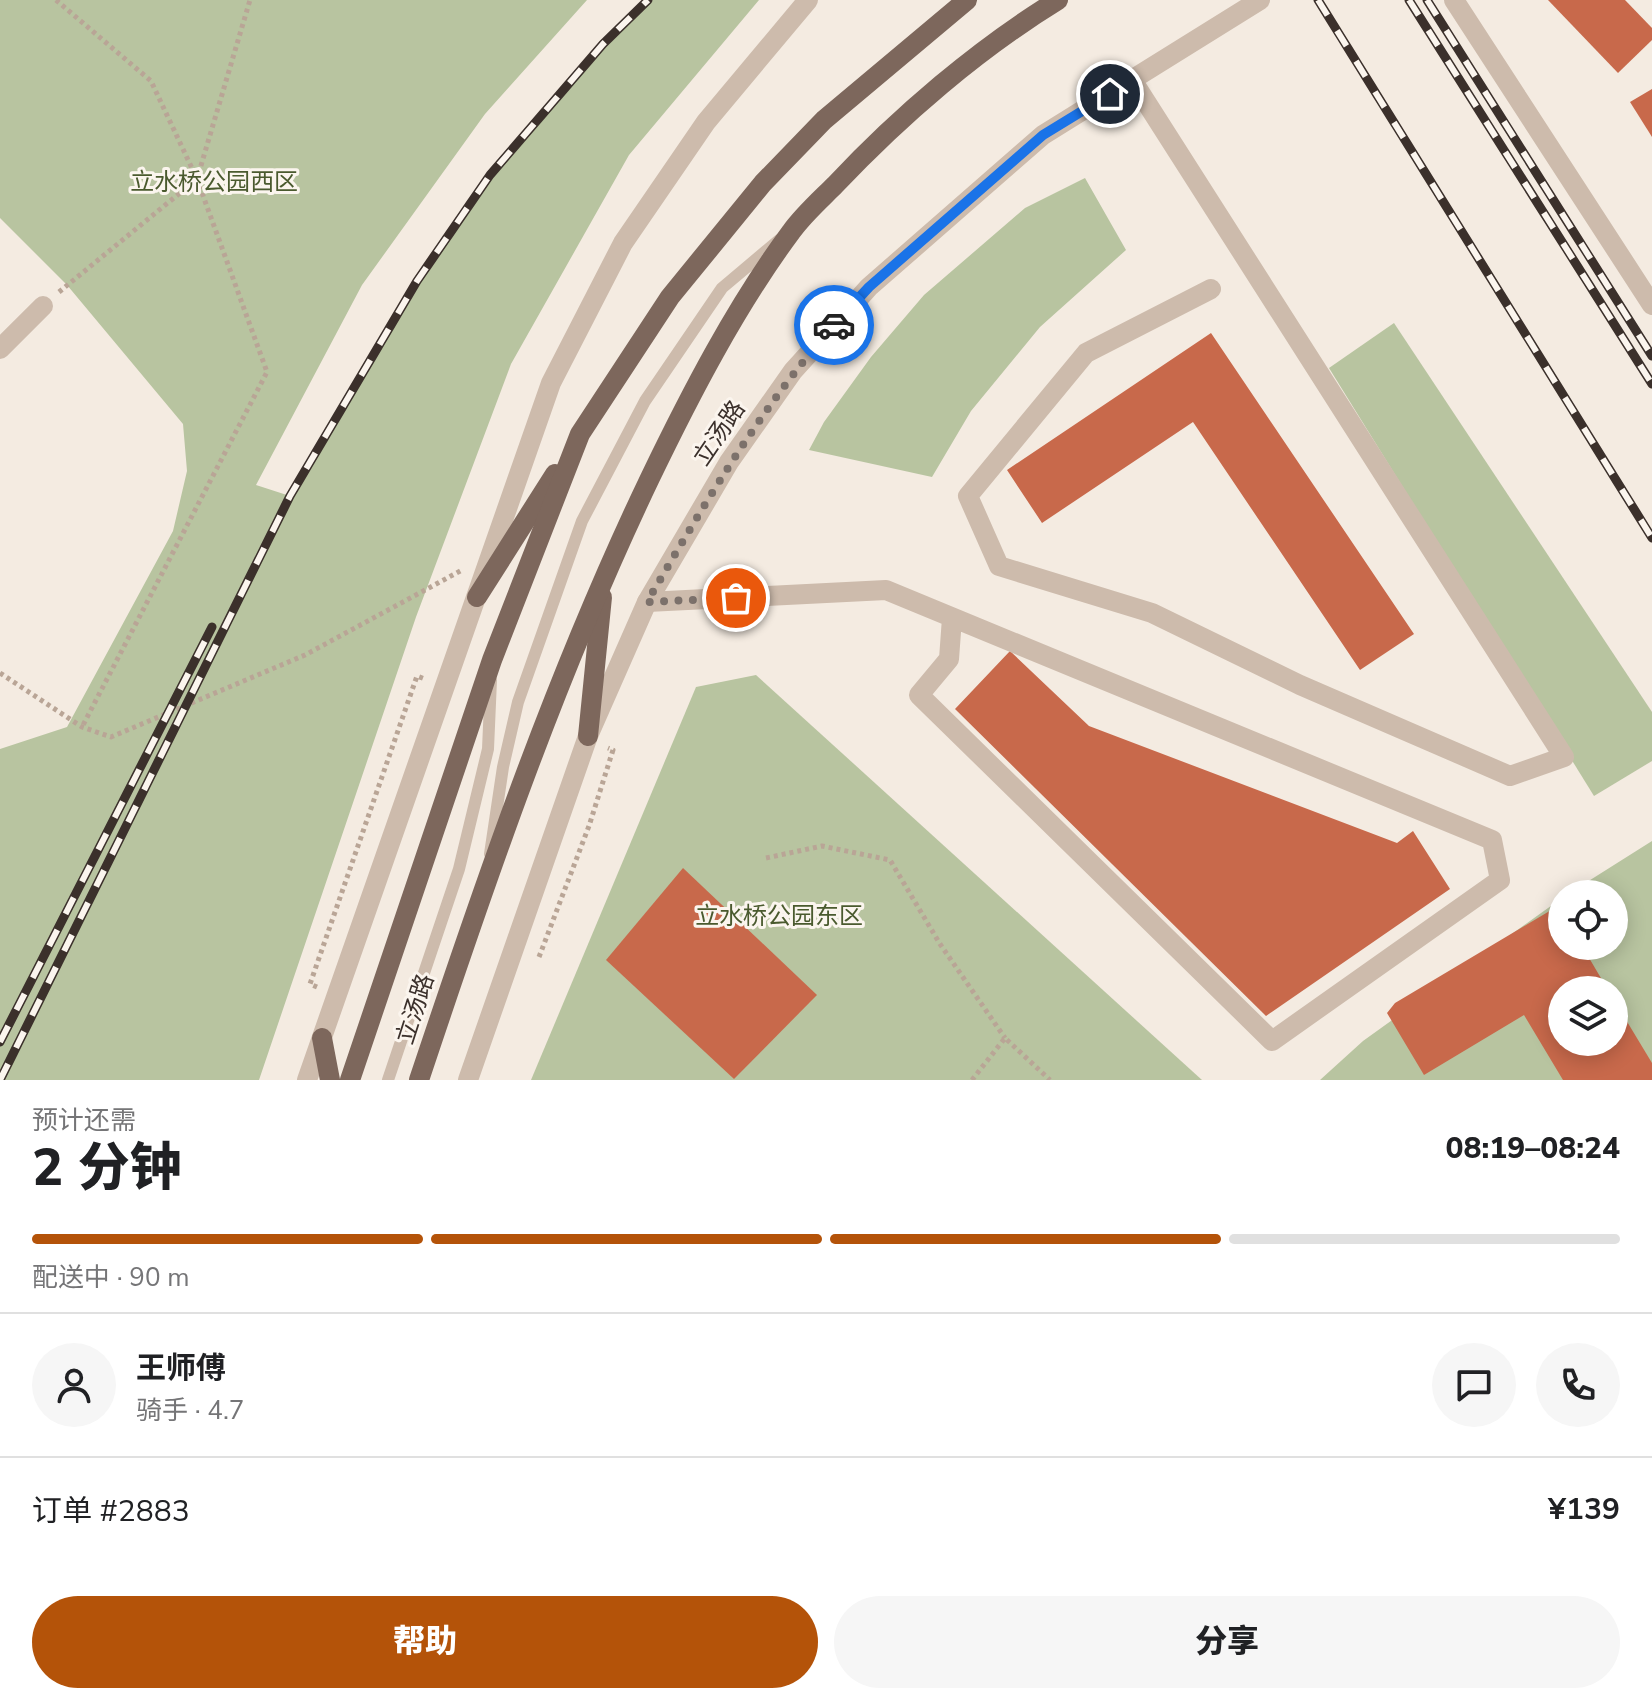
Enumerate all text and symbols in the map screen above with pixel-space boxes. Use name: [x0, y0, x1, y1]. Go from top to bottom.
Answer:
pin: [1076, 60, 1144, 128]
icon: home: [1088, 72, 1132, 116]
park label: 立水桥公园西区: [130, 166, 298, 198]
courier: [794, 285, 874, 365]
icon: car: [812, 303, 856, 347]
street label: 立汤路: [686, 394, 752, 472]
pin: [702, 564, 770, 632]
icon: bag: [714, 576, 758, 620]
map controls: [1548, 880, 1628, 1056]
button: locate: [1548, 880, 1628, 960]
park label: 立水桥公园东区: [695, 900, 863, 932]
street label: 立汤路: [389, 970, 441, 1048]
button: layers: [1548, 976, 1628, 1056]
text: 预计还需: [32, 1103, 136, 1138]
text: 08:19–08:24: [1445, 1128, 1620, 1169]
text: 2 分钟: [32, 1132, 182, 1203]
text: 配送中 · 90 m: [32, 1260, 189, 1295]
button: person: [32, 1343, 116, 1427]
button: chat: [1432, 1343, 1516, 1427]
button: phone: [1536, 1343, 1620, 1427]
text: 王师傅: [136, 1348, 226, 1389]
text: 骑手 · 4.7: [136, 1393, 244, 1428]
text: ¥139: [1548, 1489, 1620, 1530]
text: 订单 #2883: [32, 1491, 190, 1532]
button: 帮助: [32, 1596, 818, 1688]
button: 分享: [834, 1596, 1620, 1688]

